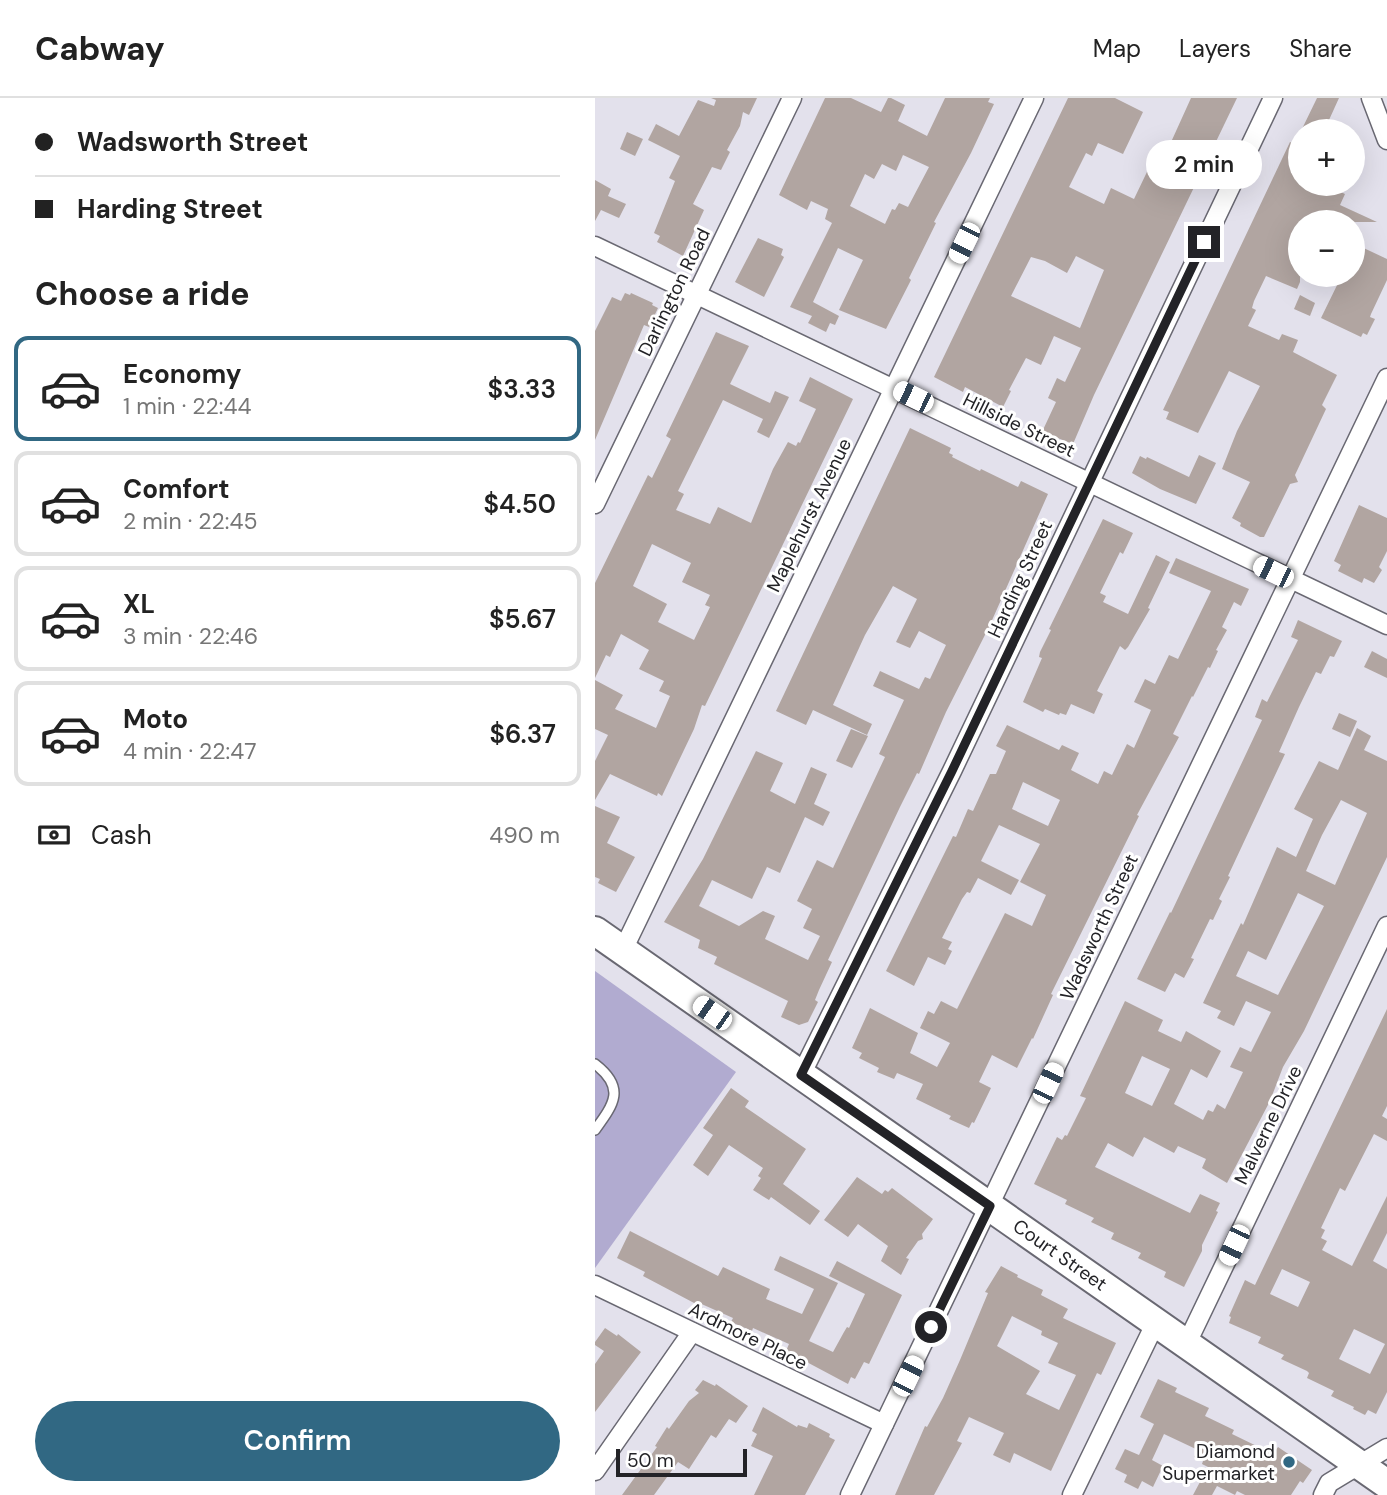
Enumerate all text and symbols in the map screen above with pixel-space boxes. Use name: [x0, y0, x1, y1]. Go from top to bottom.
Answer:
text: Cabway: [35, 27, 165, 70]
text: Map: [1093, 33, 1141, 64]
text: Layers: [1179, 33, 1251, 64]
text: Share: [1289, 33, 1352, 64]
map controls: [1288, 119, 1365, 287]
button: +: [1288, 119, 1365, 196]
text: Wadsworth Street: [77, 125, 308, 159]
callout: 2 min: [1146, 141, 1262, 190]
text: 2 min: [1174, 149, 1234, 179]
text: Harding Street: [77, 192, 263, 226]
button: −: [1288, 210, 1365, 287]
car: [946, 220, 983, 266]
street label: Darlington Road: [632, 224, 716, 360]
route end: [1188, 226, 1220, 258]
text: Choose a ride: [35, 273, 250, 315]
icon: car: [39, 357, 102, 420]
text: Economy: [123, 357, 241, 391]
text: $3.33: [488, 372, 556, 406]
car: [890, 378, 937, 416]
street label: Hillside Street: [959, 387, 1079, 463]
text: 1 min · 22:44: [123, 391, 251, 421]
street label: Maplehurst Avenue: [761, 434, 857, 596]
icon: car: [39, 472, 102, 535]
text: Comfort: [123, 472, 229, 506]
text: $4.50: [484, 487, 556, 521]
text: 2 min · 22:45: [123, 506, 258, 536]
street label: Harding Street: [982, 516, 1058, 642]
car: [1250, 553, 1297, 591]
icon: car: [39, 587, 102, 650]
text: XL: [123, 587, 155, 621]
text: $5.67: [489, 602, 556, 636]
text: 3 min · 22:46: [123, 621, 258, 651]
icon: car: [39, 702, 102, 765]
text: Moto: [123, 702, 188, 736]
text: $6.37: [490, 717, 556, 751]
text: 4 min · 22:47: [123, 736, 256, 766]
icon: cash: [35, 816, 73, 854]
text: Cash: [91, 818, 152, 852]
text: 490 m: [489, 820, 560, 850]
street label: Wadsworth Street: [1054, 850, 1144, 1004]
car: [689, 992, 736, 1034]
car: [1030, 1060, 1067, 1106]
street label: Malverne Drive: [1228, 1061, 1308, 1189]
street label: Court Street: [1008, 1213, 1112, 1297]
car: [1216, 1222, 1253, 1268]
street label: Ardmore Place: [684, 1296, 812, 1376]
route start: [915, 1311, 947, 1343]
car: [890, 1353, 927, 1399]
button: Confirm: [35, 1401, 560, 1481]
place label: Diamond Supermarket: [1162, 1439, 1275, 1486]
scale bar: [616, 1446, 747, 1478]
text: 50 m: [627, 1448, 674, 1473]
marker: Diamond Supermarket: [1281, 1454, 1297, 1470]

